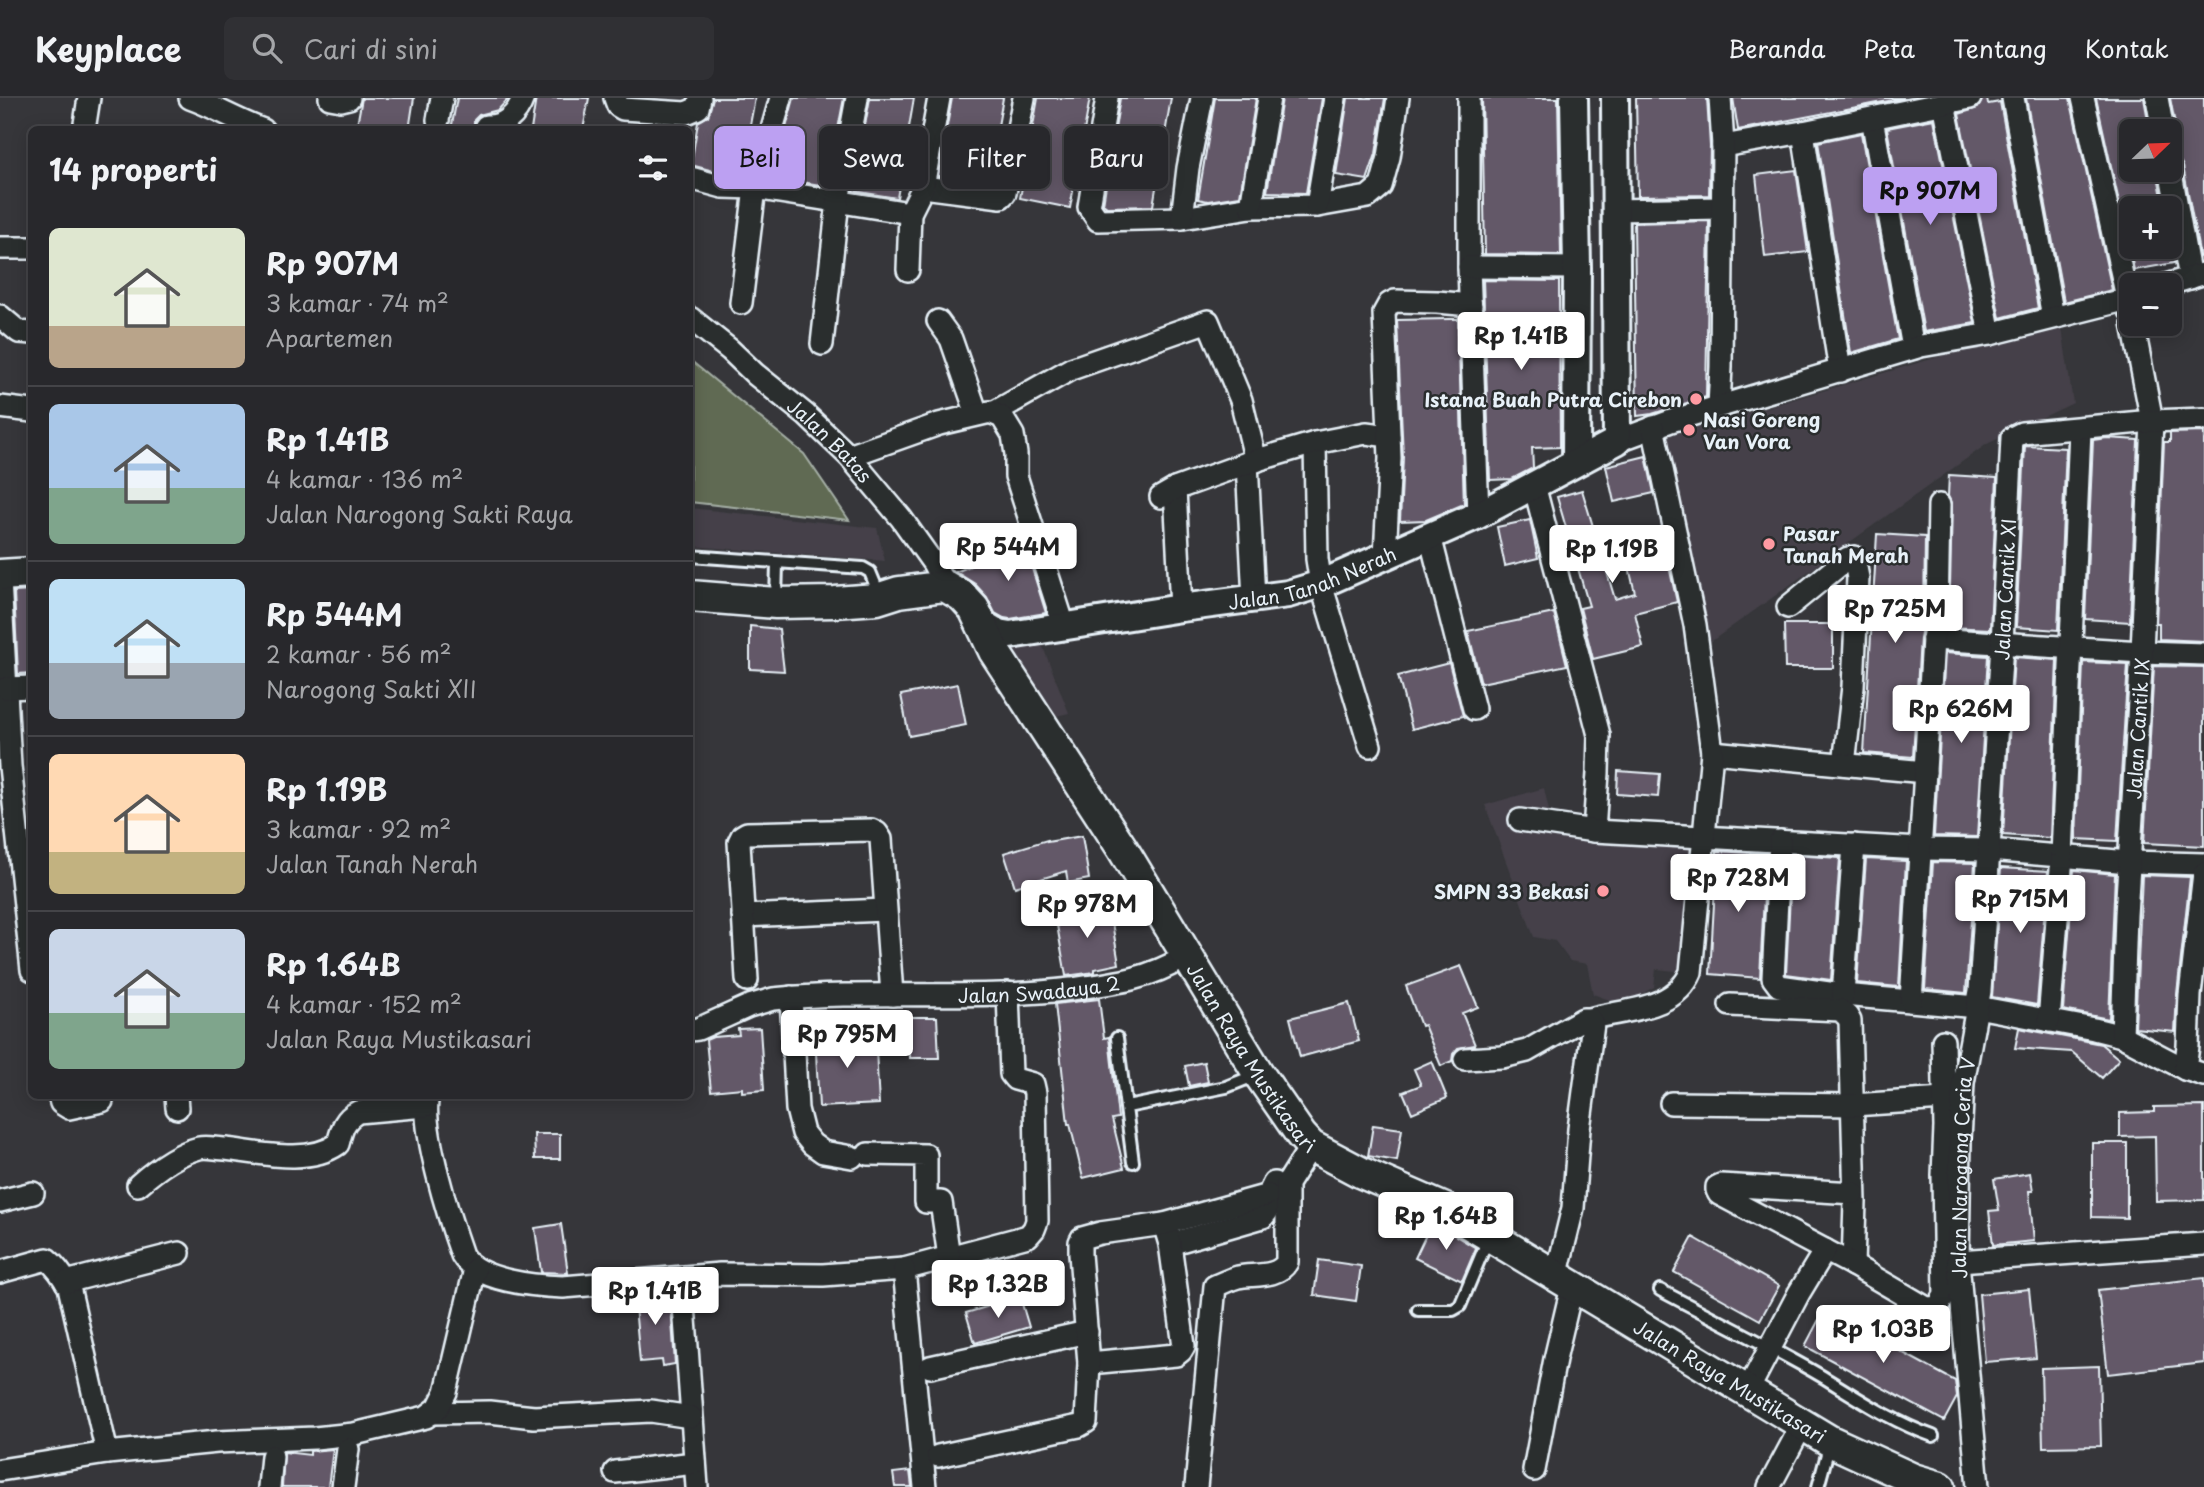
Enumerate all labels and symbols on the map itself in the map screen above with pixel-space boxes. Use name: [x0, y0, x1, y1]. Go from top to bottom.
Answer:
north arrow: [2119, 119, 2182, 182]
pin: Rp 907M: [1865, 167, 1995, 227]
pin: Rp 1.41B: [1449, 313, 1593, 372]
place label: Istana Buah Putra Cirebon: [1424, 385, 1682, 413]
street label: Jalan Batas: [781, 391, 879, 488]
marker: Istana Buah Putra Cirebon: [1688, 391, 1704, 407]
place label: Nasi Goreng Van Vora: [1703, 405, 1820, 455]
marker: Nasi Goreng Van Vora: [1681, 422, 1697, 438]
street label: Jalan Cantik XI: [1987, 518, 2022, 661]
place label: Pasar Tanah Merah: [1783, 519, 1909, 569]
pin: Rp 544M: [943, 524, 1073, 583]
pin: Rp 1.19B: [1540, 526, 1684, 585]
marker: Pasar Tanah Merah: [1761, 536, 1777, 552]
street label: Jalan Tanah Nerah: [1226, 539, 1400, 616]
pin: Rp 725M: [1830, 586, 1960, 645]
street label: Jalan Cantik IX: [2119, 657, 2156, 800]
pin: Rp 626M: [1896, 686, 2026, 745]
pin: Rp 728M: [1673, 854, 1803, 914]
pin: Rp 715M: [1955, 876, 2085, 935]
place label: SMPN 33 Bekasi: [1434, 877, 1589, 905]
pin: Rp 978M: [1022, 880, 1152, 940]
marker: SMPN 33 Bekasi: [1595, 883, 1611, 899]
street label: Jalan Raya Mustikasari: [1181, 957, 1320, 1160]
street label: Jalan Swadaya 2: [958, 968, 1122, 1009]
pin: Rp 795M: [782, 1010, 912, 1070]
street label: Jalan Narogong Ceria V: [1944, 1055, 1982, 1280]
pin: Rp 1.64B: [1374, 1192, 1518, 1252]
pin: Rp 1.32B: [926, 1260, 1070, 1320]
pin: Rp 1.41B: [583, 1268, 727, 1327]
pin: Rp 1.03B: [1811, 1306, 1955, 1365]
street label: Jalan Raya Mustikasari: [1629, 1312, 1831, 1450]

